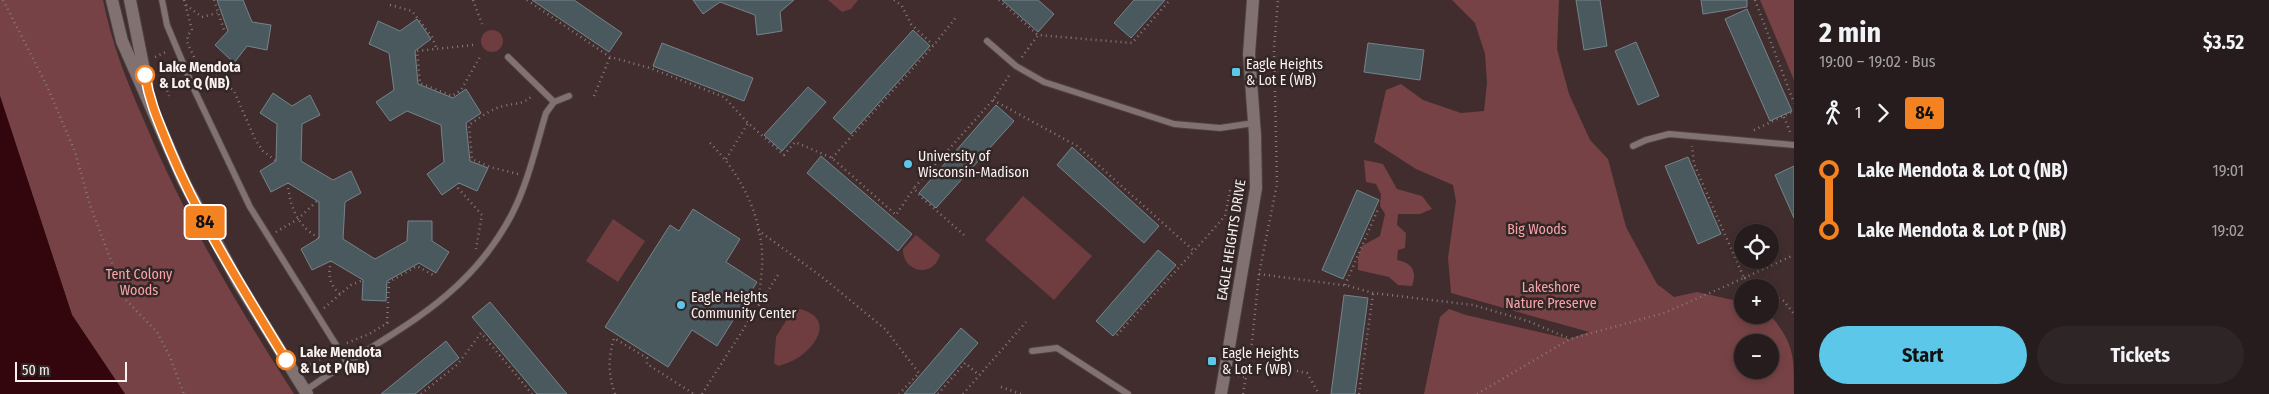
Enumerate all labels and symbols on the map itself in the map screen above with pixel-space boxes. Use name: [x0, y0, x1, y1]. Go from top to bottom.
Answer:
place label: Eagle Heights & Lot E (WB): [1246, 56, 1323, 89]
place label: Lake Mendota & Lot Q (NB): [159, 59, 241, 92]
marker: Lake Mendota & Lot Q (NB): [135, 65, 155, 85]
marker: Eagle Heights & Lot E (WB): [1230, 66, 1242, 78]
place label: University of Wisconsin-Madison: [918, 148, 1029, 181]
marker: University of Wisconsin-Madison: [902, 158, 914, 170]
street label: EAGLE HEIGHTS DRIVE: [1214, 178, 1250, 302]
line badge: 84: [182, 206, 228, 238]
park label: Big Woods: [1507, 221, 1567, 238]
park label: Tent Colony Woods: [106, 266, 173, 299]
park label: Lakeshore Nature Preserve: [1505, 279, 1597, 312]
place label: Eagle Heights Community Center: [691, 289, 796, 322]
marker: Eagle Heights Community Center: [675, 299, 687, 311]
place label: Lake Mendota & Lot P (NB): [300, 344, 382, 377]
place label: Eagle Heights & Lot F (WB): [1222, 345, 1299, 378]
marker: Lake Mendota & Lot P (NB): [276, 350, 296, 370]
marker: Eagle Heights & Lot F (WB): [1206, 355, 1218, 367]
scale bar: [15, 359, 128, 382]

